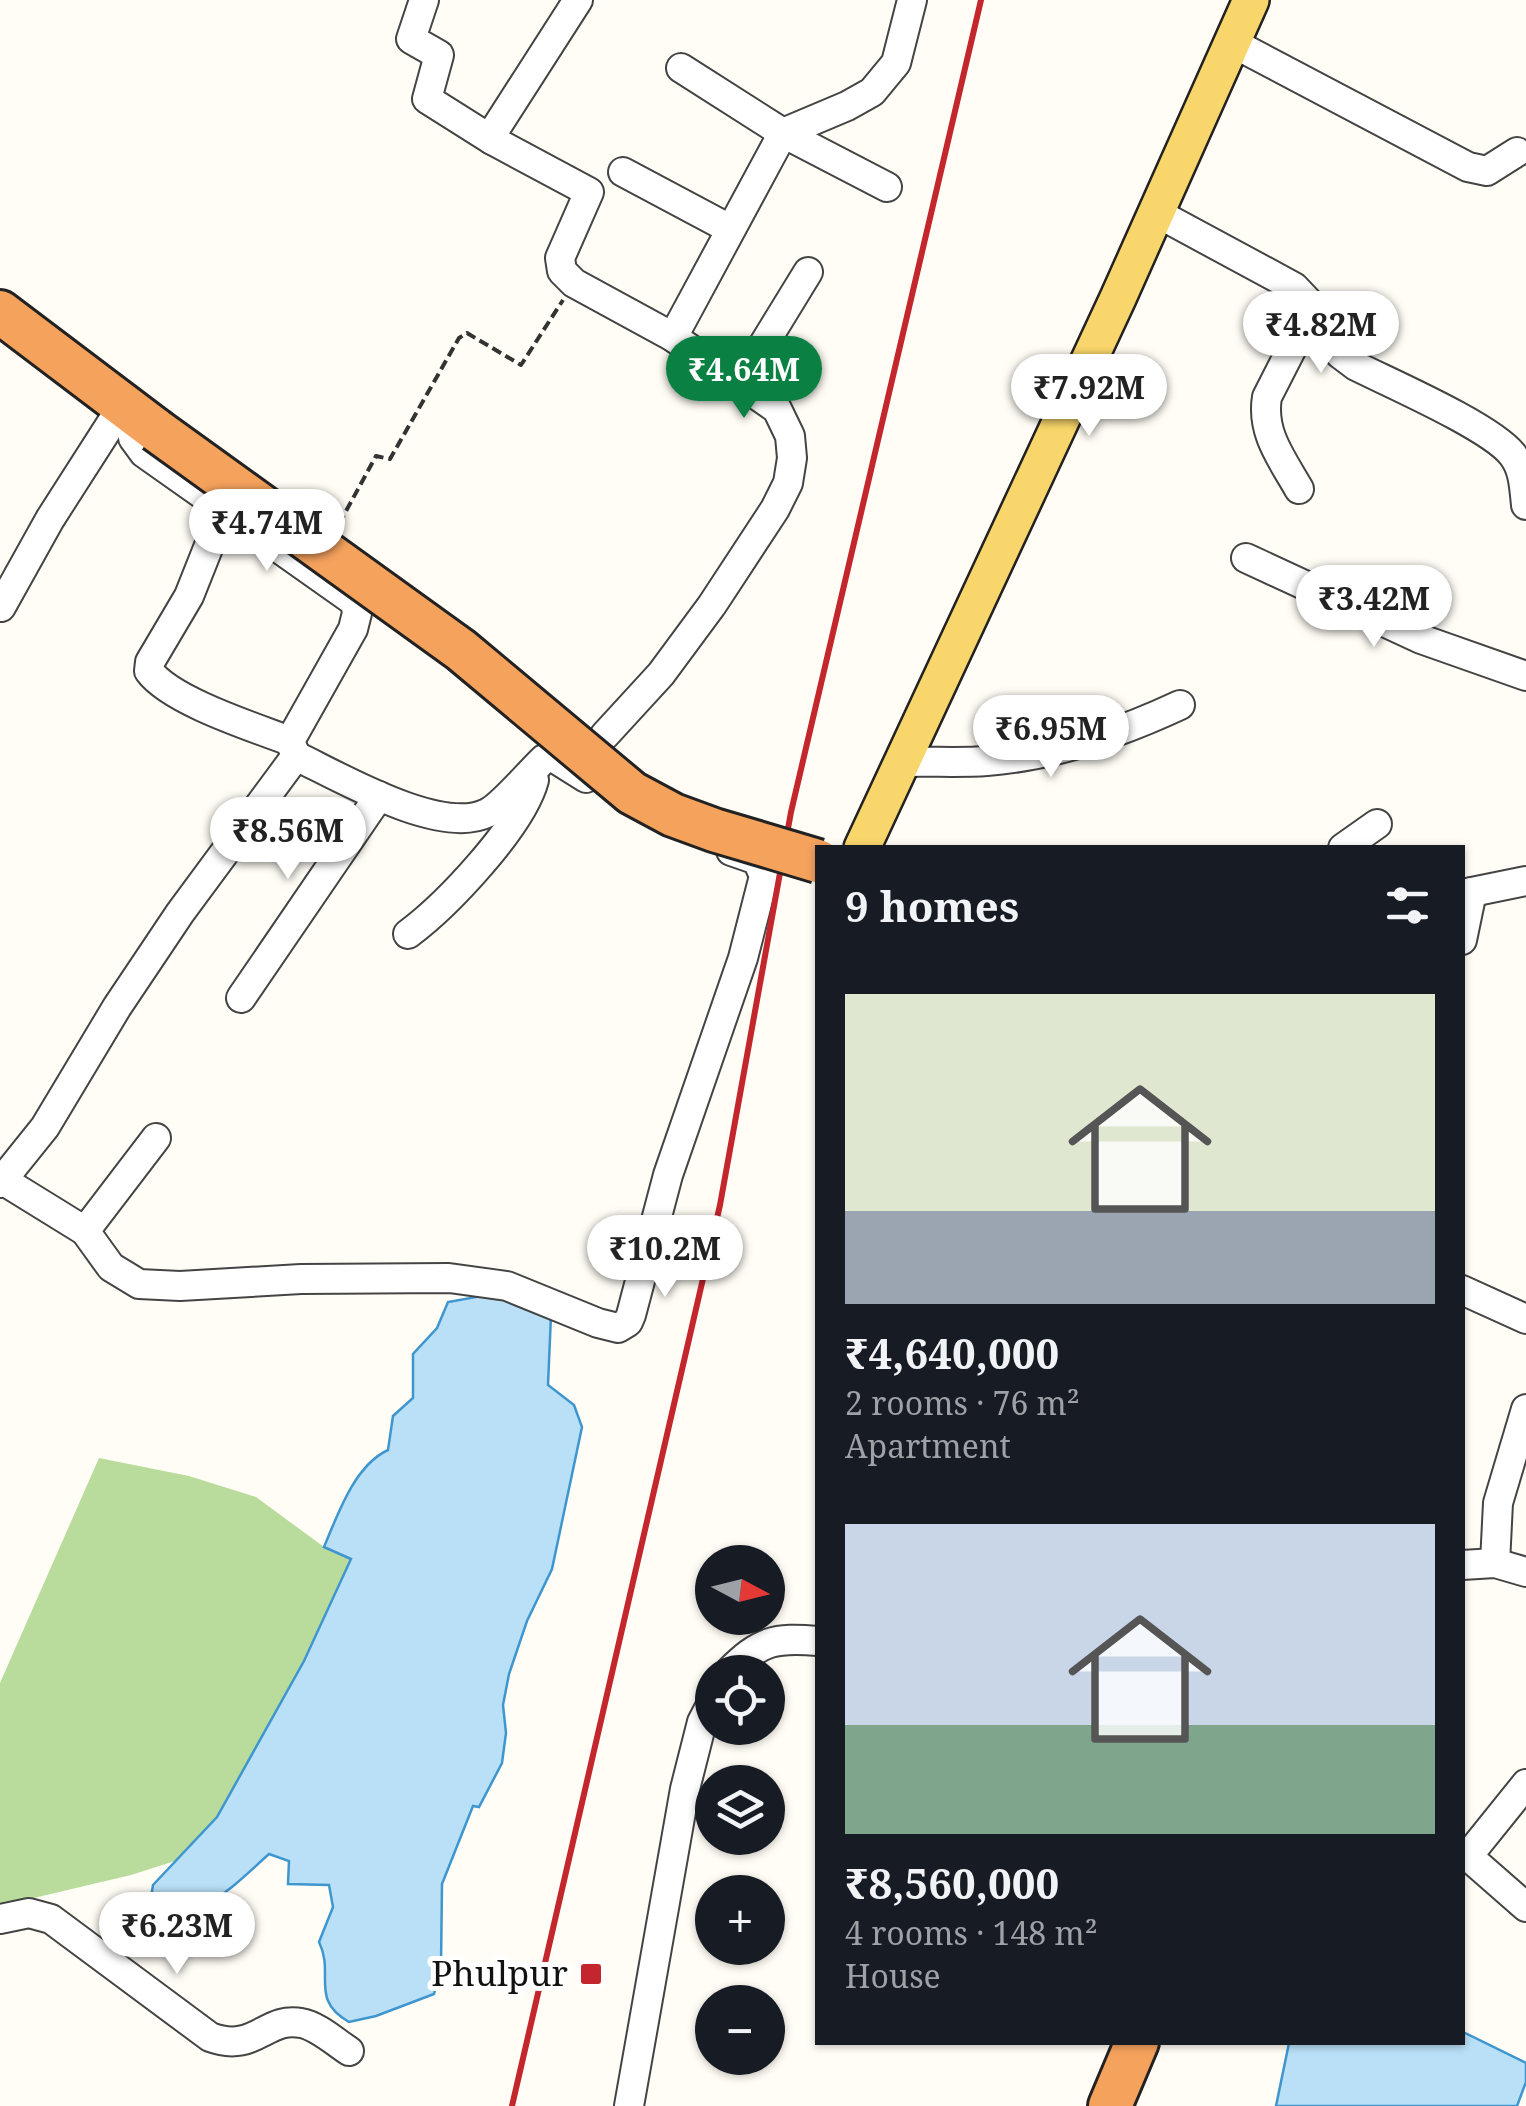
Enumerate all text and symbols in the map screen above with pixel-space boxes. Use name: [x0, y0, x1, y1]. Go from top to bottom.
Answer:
pin: ₹4.82M: [1240, 291, 1402, 376]
text: ₹4.82M: [1265, 302, 1377, 345]
pin: ₹4.64M: [663, 336, 825, 421]
text: ₹4.64M: [688, 347, 800, 390]
pin: ₹7.92M: [1008, 354, 1170, 439]
text: ₹7.92M: [1033, 365, 1145, 408]
pin: ₹4.74M: [186, 489, 348, 574]
text: ₹4.74M: [211, 500, 323, 543]
pin: ₹3.42M: [1293, 565, 1455, 650]
text: ₹3.42M: [1318, 576, 1430, 619]
pin: ₹6.95M: [970, 695, 1132, 780]
text: ₹6.95M: [995, 706, 1107, 749]
pin: ₹8.56M: [207, 797, 369, 882]
text: ₹8.56M: [232, 808, 344, 851]
text: 9 homes: [845, 877, 1019, 934]
icon: filters: [1380, 878, 1435, 933]
icon: home: [1050, 1059, 1230, 1239]
pin: ₹10.2M: [584, 1215, 746, 1300]
text: ₹10.2M: [609, 1226, 721, 1269]
text: ₹4,640,000: [845, 1324, 1059, 1381]
text: 2 rooms · 76 m²: [845, 1381, 1080, 1424]
text: Apartment: [845, 1424, 1011, 1467]
north arrow: [695, 1545, 785, 1635]
map controls: [695, 1545, 785, 2075]
icon: home: [1050, 1589, 1230, 1769]
button: locate: [695, 1655, 785, 1745]
button: layers: [695, 1765, 785, 1855]
text: ₹8,560,000: [845, 1854, 1059, 1911]
button: +: [695, 1875, 785, 1965]
pin: ₹6.23M: [96, 1892, 258, 1977]
text: ₹6.23M: [121, 1903, 233, 1946]
text: 4 rooms · 148 m²: [845, 1911, 1098, 1954]
place label: Phulpur: [431, 1949, 568, 1996]
text: House: [845, 1954, 941, 1997]
marker: Phulpur: [578, 1961, 604, 1987]
button: −: [695, 1985, 785, 2075]

